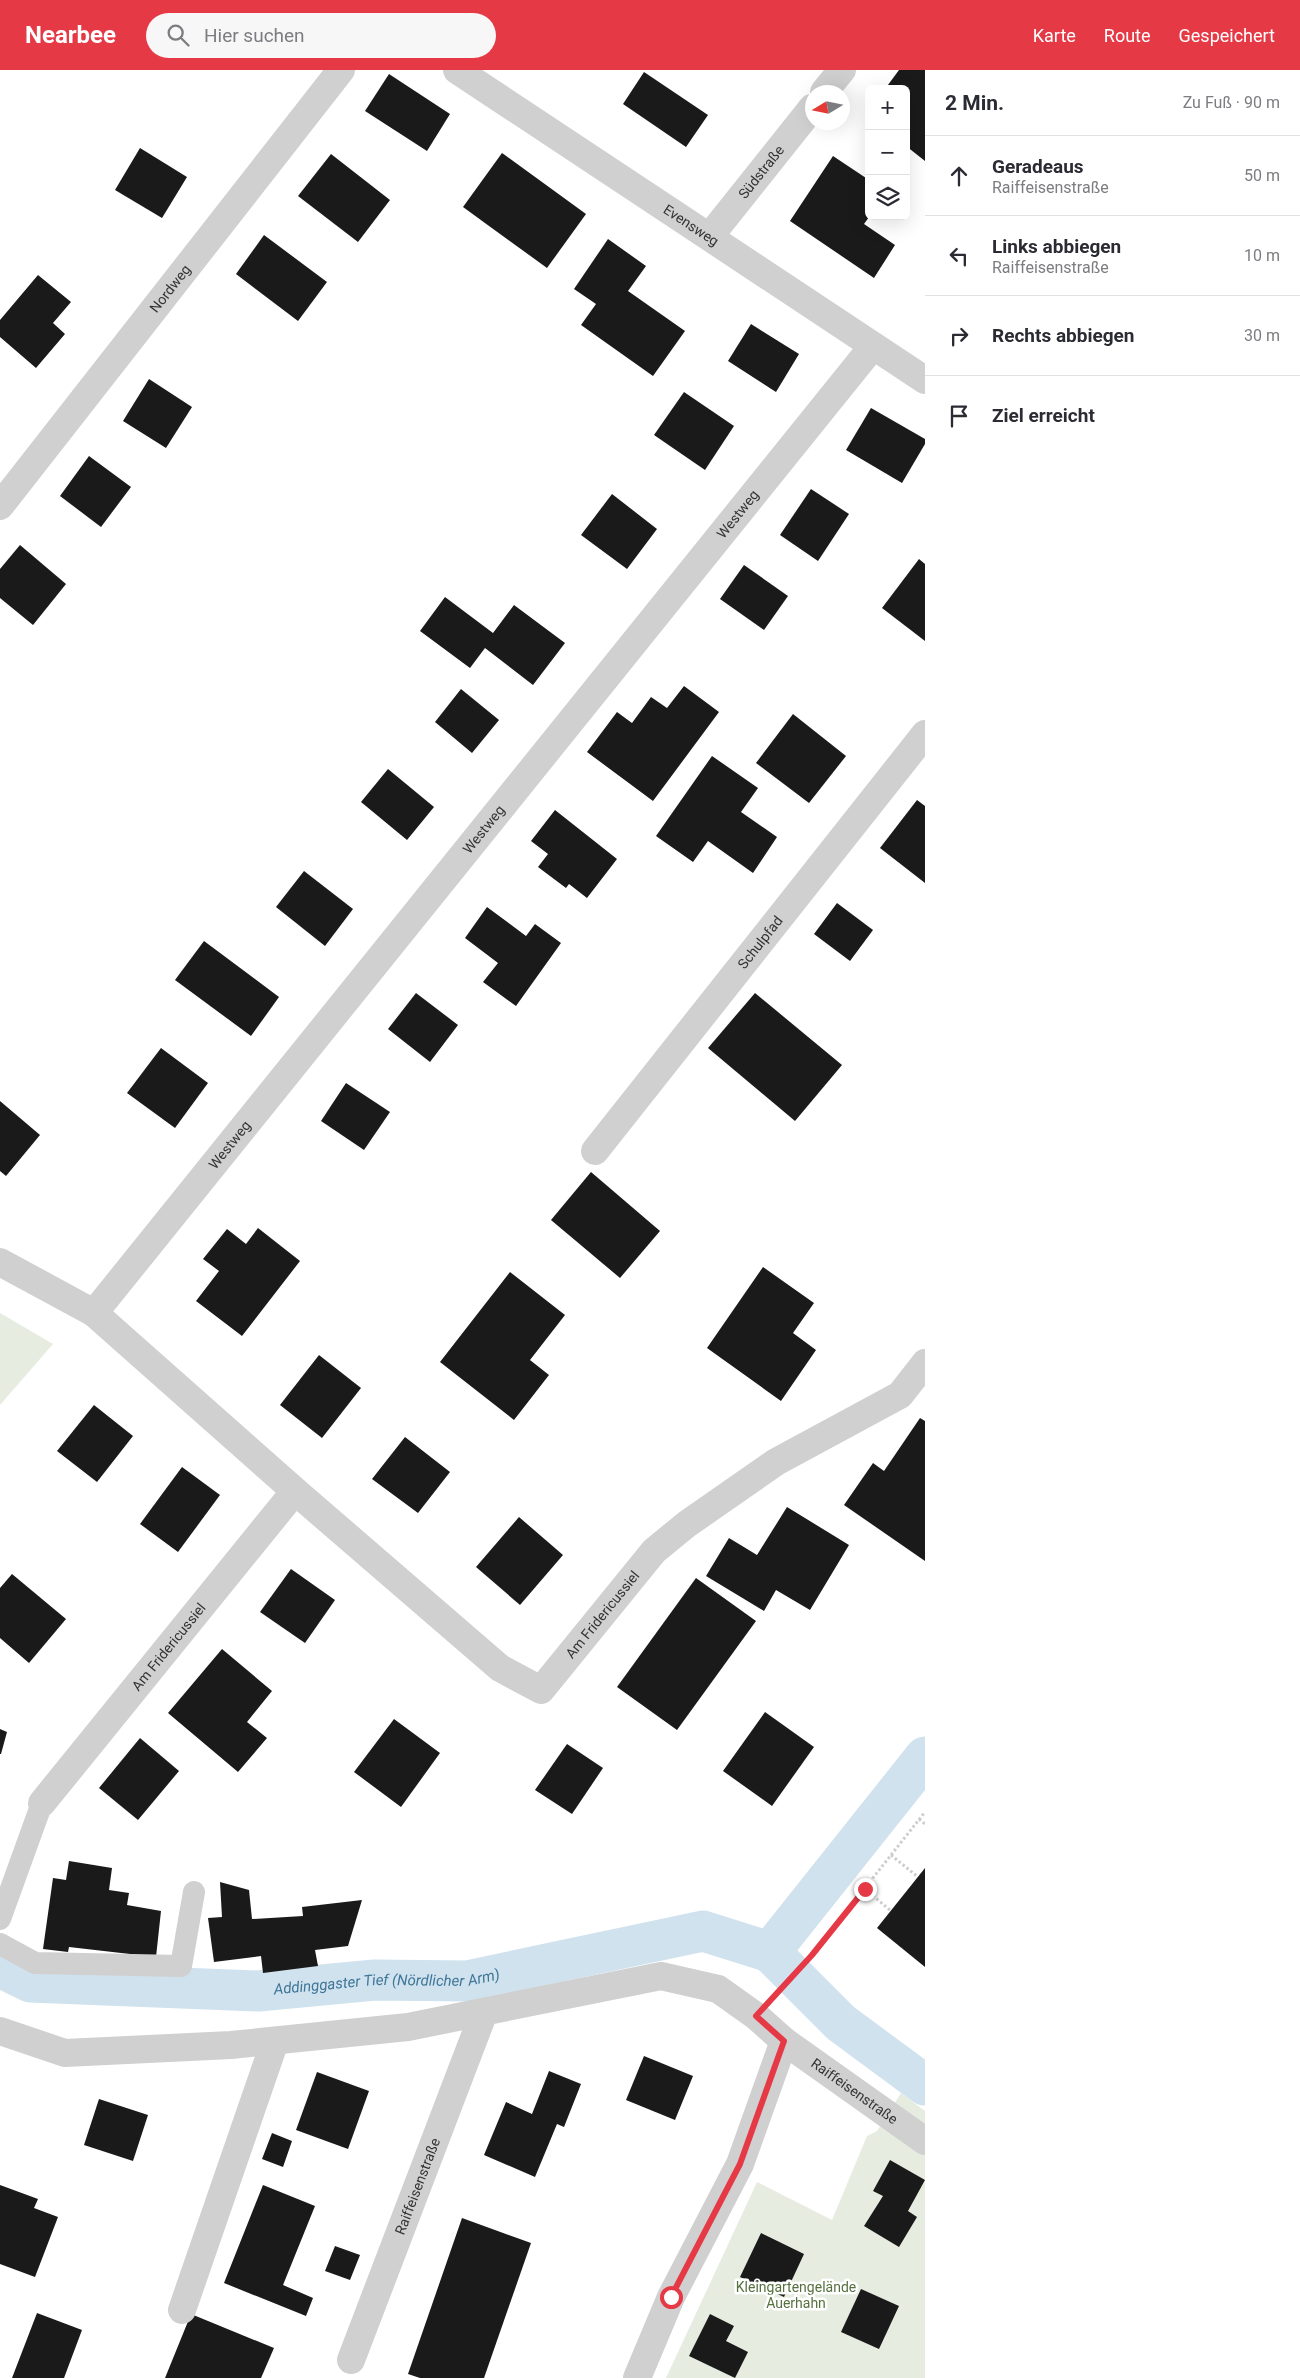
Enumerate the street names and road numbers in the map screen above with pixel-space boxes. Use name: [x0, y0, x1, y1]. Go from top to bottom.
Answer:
street label: Südstraße: [735, 142, 787, 202]
street label: Evensweg: [661, 201, 722, 249]
street label: Nordweg: [146, 261, 194, 316]
street label: Westweg: [713, 487, 762, 541]
street label: Westweg: [459, 802, 508, 857]
street label: Schulpfad: [734, 913, 786, 972]
street label: Westweg: [205, 1117, 254, 1172]
street label: Am Fridericussiel: [562, 1568, 643, 1661]
street label: Am Fridericussiel: [128, 1600, 209, 1694]
street label: Raiffeisenstraße: [808, 2055, 901, 2127]
street label: Raiffeisenstraße: [392, 2136, 443, 2237]

